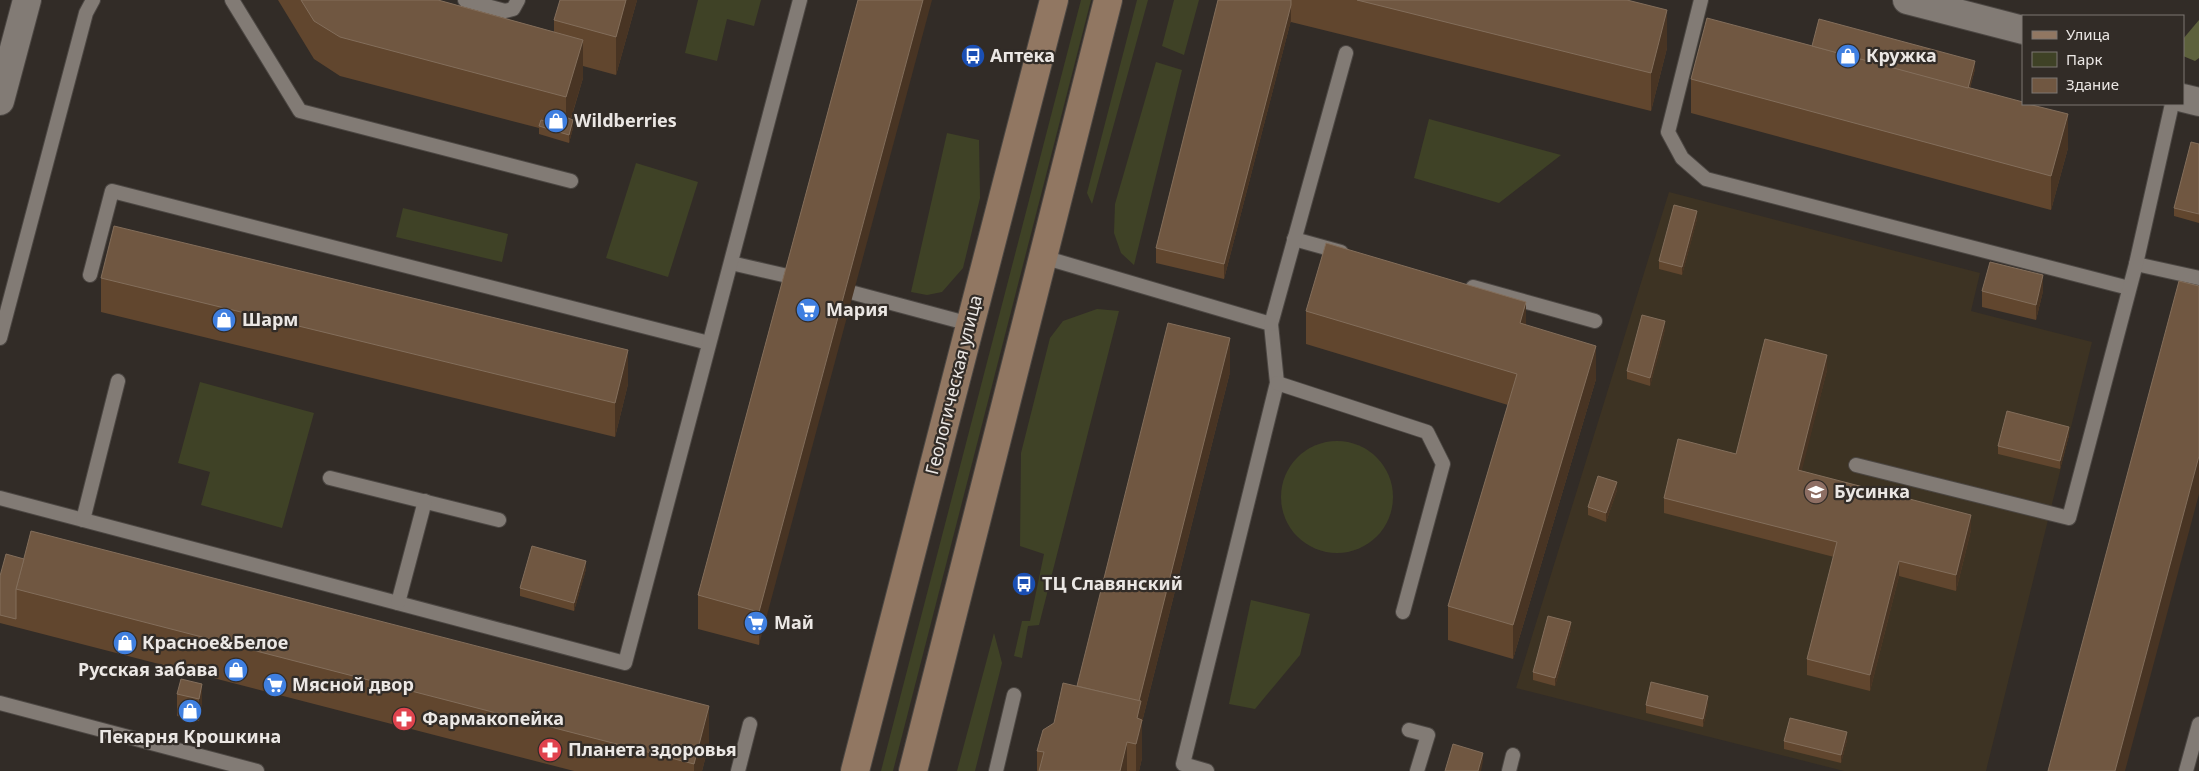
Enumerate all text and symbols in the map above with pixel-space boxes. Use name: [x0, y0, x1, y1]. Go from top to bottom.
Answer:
legend: [2022, 15, 2184, 105]
text: Улица: [2066, 24, 2110, 44]
bus stop icon: Аптека: [960, 43, 986, 69]
place label: Аптека: [990, 43, 1055, 67]
shop icon: Кружка: [1835, 43, 1861, 69]
place label: Кружка: [1866, 43, 1937, 67]
text: Парк: [2066, 49, 2102, 69]
text: Здание: [2066, 74, 2119, 94]
shop icon: Wildberries: [543, 108, 569, 134]
place label: Wildberries: [574, 108, 677, 132]
street label: Геологическая улица: [919, 293, 987, 477]
supermarket icon: Мария: [795, 297, 821, 323]
place label: Мария: [826, 297, 888, 321]
shop icon: Шарм: [211, 307, 237, 333]
place label: Шарм: [242, 307, 298, 331]
school or university icon: Бусинка: [1803, 479, 1829, 505]
place label: Бусинка: [1834, 479, 1910, 503]
bus stop icon: ТЦ Славянский: [1011, 571, 1037, 597]
place label: ТЦ Славянский: [1042, 571, 1183, 595]
supermarket icon: Май: [743, 610, 769, 636]
place label: Май: [774, 610, 814, 634]
shop icon: Красное&Белое: [112, 630, 138, 656]
place label: Красное&Белое: [142, 630, 288, 654]
place label: Русская забава: [78, 657, 218, 681]
shop icon: Русская забава: [223, 657, 249, 683]
supermarket icon: Мясной двор: [262, 672, 288, 698]
place label: Мясной двор: [292, 672, 414, 696]
shop icon: Пекарня Крошкина: [177, 698, 203, 724]
pharmacy icon: Фармакопейка: [391, 706, 417, 732]
place label: Фармакопейка: [422, 706, 564, 730]
place label: Пекарня Крошкина: [99, 724, 281, 748]
pharmacy icon: Планета здоровья: [537, 737, 563, 763]
place label: Планета здоровья: [568, 737, 737, 761]

